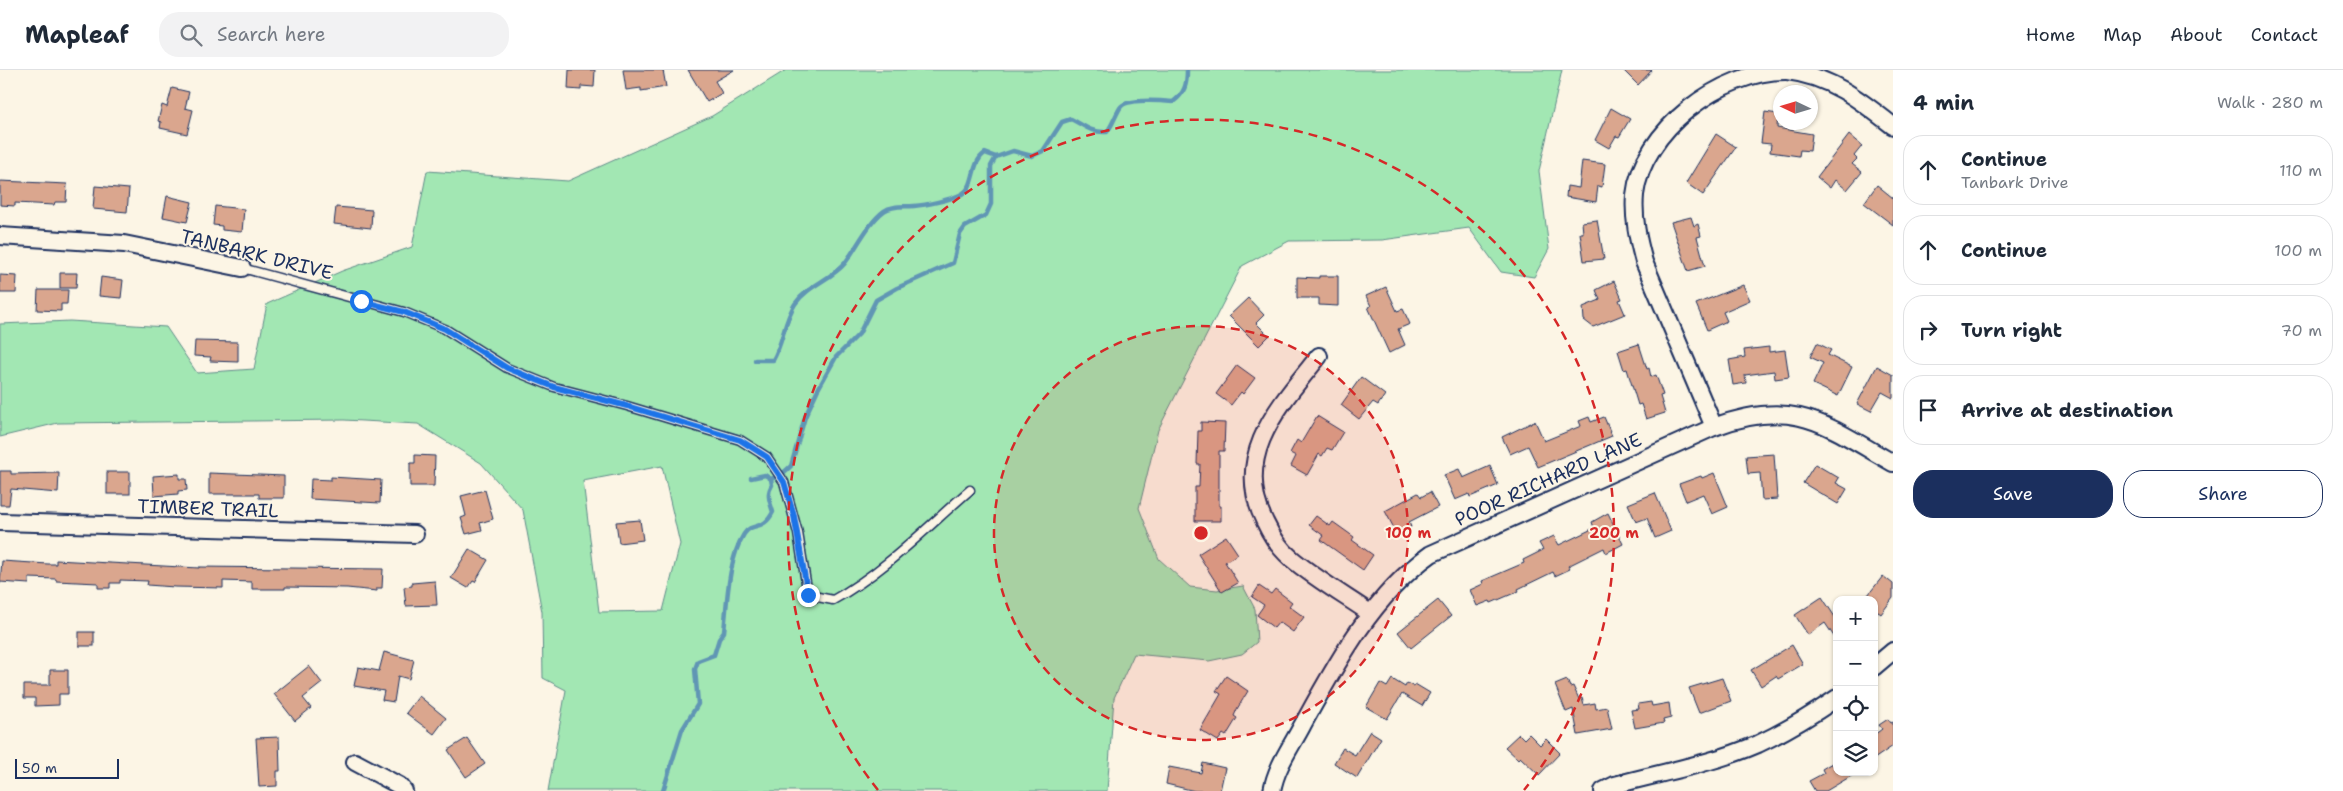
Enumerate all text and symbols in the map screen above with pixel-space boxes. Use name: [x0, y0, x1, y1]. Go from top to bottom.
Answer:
search box: [159, 12, 509, 57]
text: Mapleaf: [25, 19, 129, 51]
icon: search: [177, 21, 205, 49]
text: Search here: [217, 22, 325, 47]
text: Home: [2026, 23, 2075, 47]
text: Map: [2103, 23, 2142, 47]
text: About: [2170, 23, 2223, 47]
text: Contact: [2251, 23, 2318, 47]
north arrow: [1773, 85, 1818, 130]
text: 4 min: [1913, 89, 1974, 117]
text: Walk · 280 m: [2217, 92, 2323, 113]
text: Continue: [1961, 147, 2047, 172]
icon: ahead: [1914, 156, 1942, 184]
text: 110 m: [2279, 160, 2322, 181]
text: Tanbark Drive: [1961, 172, 2069, 193]
street label: TANBARK DRIVE: [178, 223, 336, 286]
icon: ahead: [1914, 236, 1942, 264]
text: Continue: [1961, 238, 2047, 263]
text: 100 m: [2274, 240, 2322, 261]
route start: [350, 290, 373, 313]
icon: right: [1914, 316, 1942, 344]
text: Turn right: [1961, 318, 2062, 343]
text: 70 m: [2281, 320, 2322, 341]
icon: arrive: [1914, 396, 1942, 424]
text: Arrive at destination: [1961, 398, 2173, 423]
street label: POOR RICHARD LANE: [1451, 427, 1646, 532]
button: Save: [1913, 470, 2113, 518]
button: Share: [2123, 470, 2323, 518]
street label: TIMBER TRAIL: [137, 494, 279, 523]
text: 100 m: [1385, 523, 1431, 543]
text: 200 m: [1589, 523, 1639, 543]
centre of rings: [1192, 524, 1210, 542]
route end: [797, 584, 820, 607]
map controls: [1833, 596, 1878, 776]
button: +: [1833, 596, 1878, 641]
button: −: [1833, 641, 1878, 686]
button: locate: [1833, 686, 1878, 731]
button: layers: [1833, 731, 1878, 776]
scale bar: [15, 756, 119, 779]
text: 50 m: [22, 759, 57, 777]

